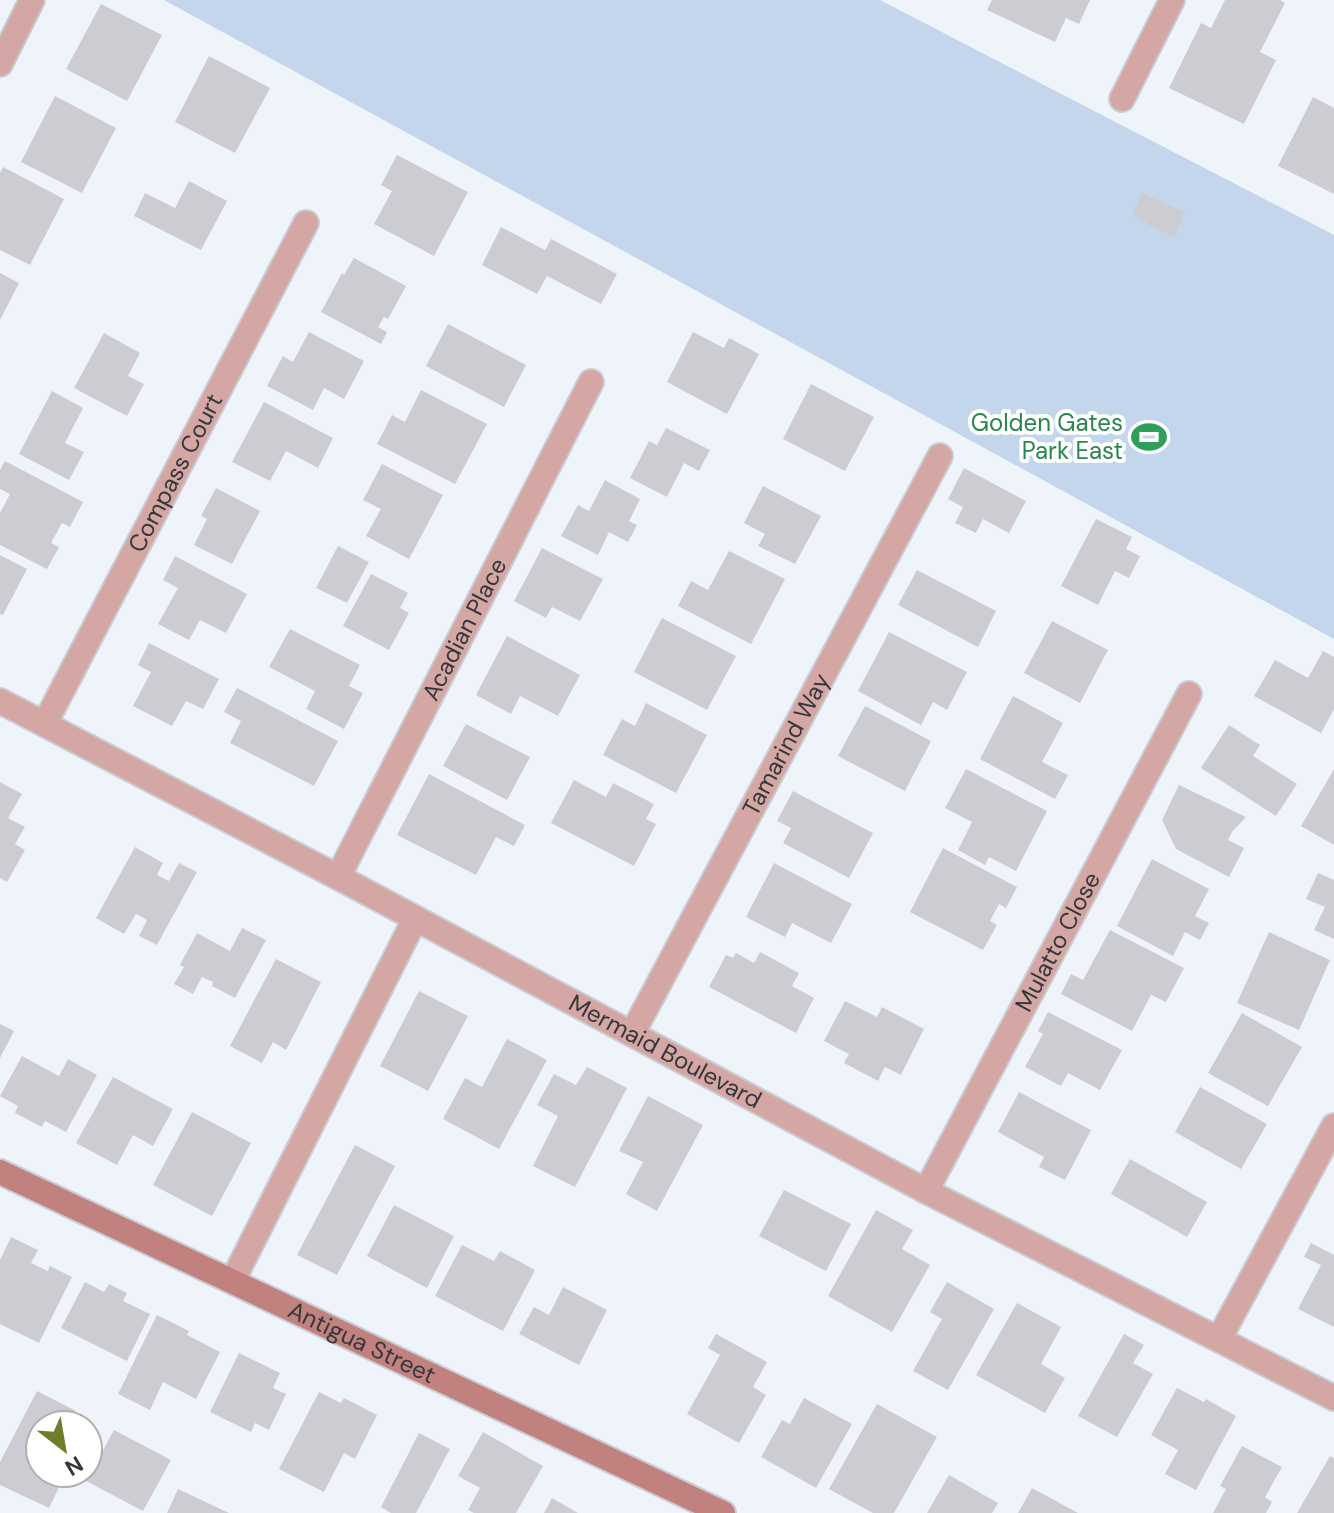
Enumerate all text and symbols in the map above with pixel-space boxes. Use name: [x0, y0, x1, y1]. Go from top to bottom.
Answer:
street label: Compass Court: [121, 388, 229, 558]
place label: Golden Gates Park East: [971, 407, 1123, 466]
sports icon: Golden Gates Park East: [1130, 418, 1168, 456]
street label: Acadian Place: [415, 553, 513, 706]
street label: Tamarind Way: [735, 668, 836, 821]
street label: Mulatto Close: [1008, 866, 1107, 1017]
street label: Mermaid Boulevard: [564, 987, 767, 1115]
street label: Antigua Street: [283, 1294, 441, 1390]
north arrow: [24, 1409, 104, 1489]
text: N: [60, 1449, 88, 1482]

